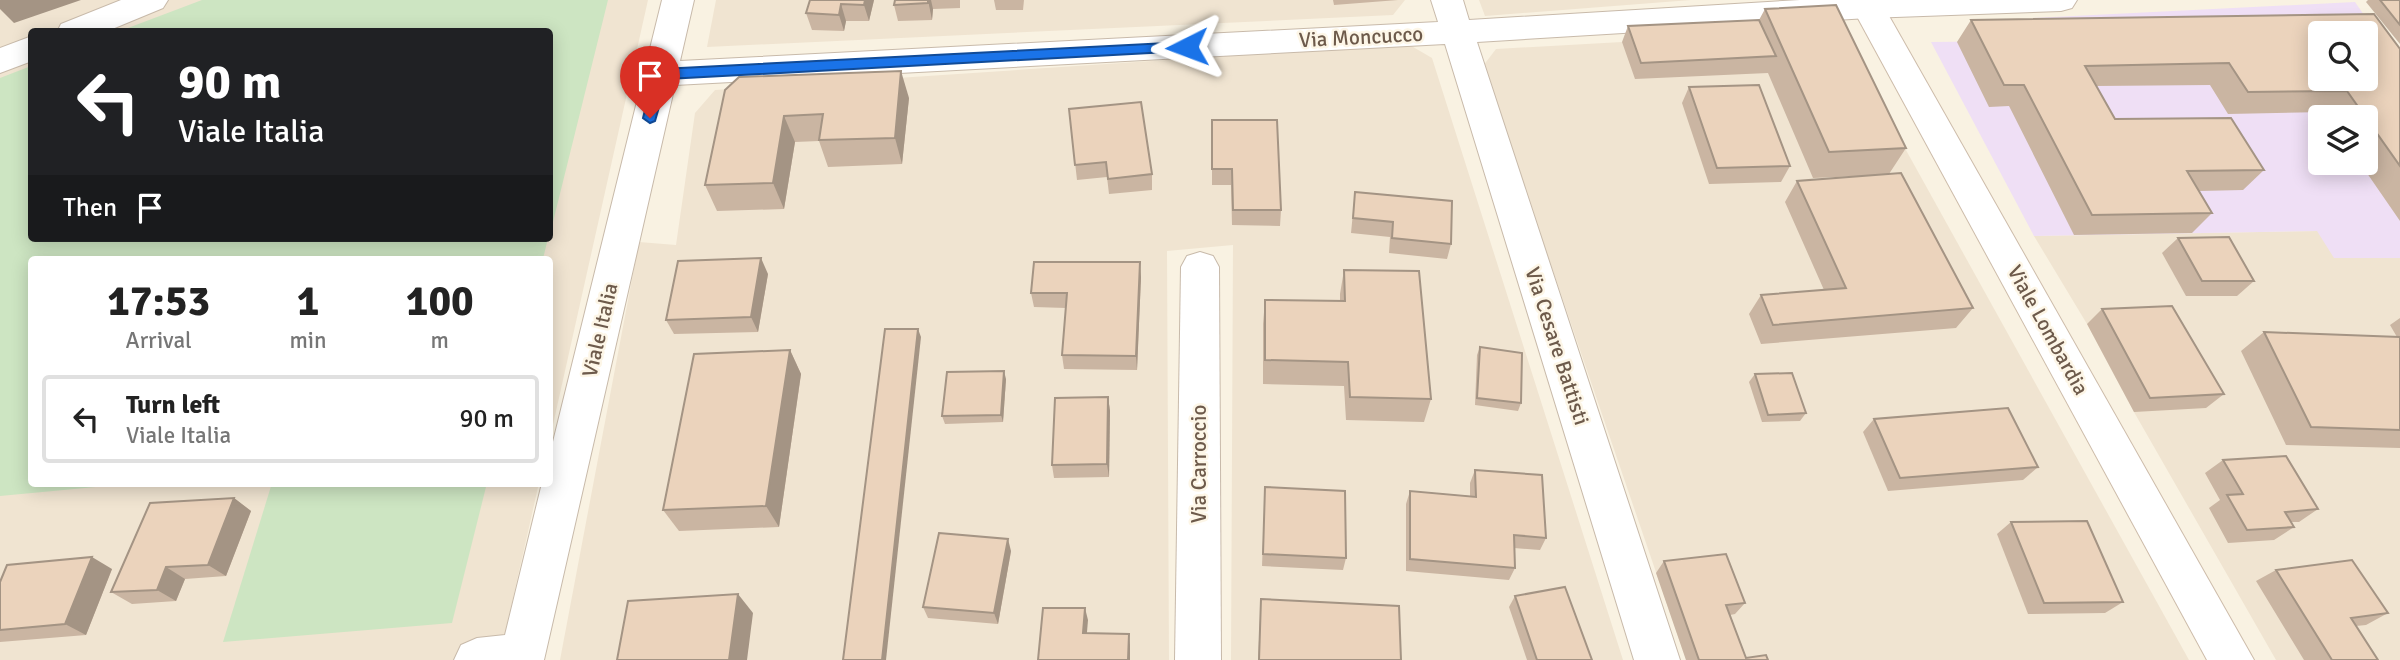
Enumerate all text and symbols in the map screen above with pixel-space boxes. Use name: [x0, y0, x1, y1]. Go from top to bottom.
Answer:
position arrow: [1150, 10, 1224, 84]
street label: Via Moncucco: [1298, 21, 1424, 53]
map controls: [2308, 21, 2378, 175]
button: search: [2308, 21, 2378, 91]
pin: [620, 46, 680, 118]
text: 90 m: [178, 52, 281, 112]
icon: left: [63, 56, 154, 147]
icon: arrive: [631, 57, 669, 95]
button: layers: [2308, 105, 2378, 175]
text: Viale Italia: [178, 112, 324, 151]
icon: arrive: [131, 189, 169, 227]
text: Then: [63, 192, 117, 224]
street label: Viale Lombardia: [2002, 261, 2094, 399]
street label: Via Cesare Battisti: [1519, 264, 1595, 428]
text: 17:53: [107, 276, 210, 327]
text: 1: [297, 276, 319, 327]
text: 100: [406, 276, 474, 327]
street label: Viale Italia: [577, 280, 623, 380]
text: Arrival: [126, 326, 192, 355]
text: min: [289, 326, 327, 355]
text: m: [431, 326, 449, 355]
text: Turn left: [126, 389, 220, 421]
icon: left: [67, 400, 105, 438]
text: 90 m: [459, 403, 514, 435]
street label: Via Carroccio: [1186, 405, 1212, 523]
text: Viale Italia: [126, 421, 231, 450]

